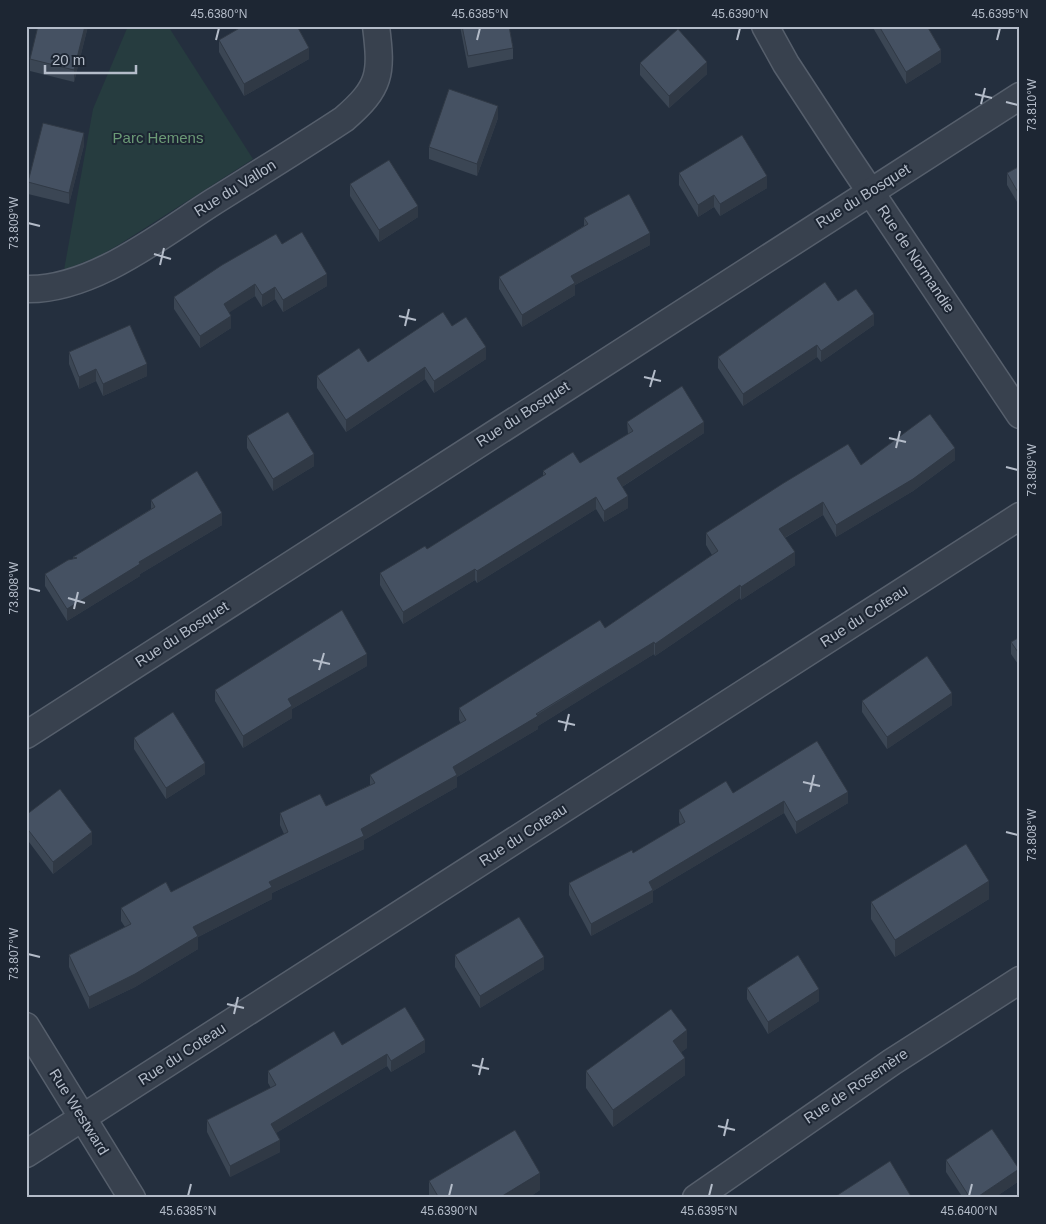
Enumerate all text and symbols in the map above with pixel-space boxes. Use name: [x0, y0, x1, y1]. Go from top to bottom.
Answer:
text: 45.6380°N: [191, 7, 247, 21]
text: 45.6385°N: [452, 7, 508, 21]
text: 45.6390°N: [712, 7, 768, 21]
text: 45.6395°N: [972, 7, 1028, 21]
scale bar: [45, 42, 136, 74]
text: 20 m: [52, 51, 85, 68]
text: 73.810°W: [1025, 78, 1039, 131]
park label: Parc Hemens: [113, 129, 203, 146]
street label: Rue du Vallon: [191, 156, 279, 219]
street label: Rue du Bosquet: [813, 159, 914, 231]
text: 73.809°W: [7, 196, 21, 249]
street label: Rue de Normandie: [874, 202, 959, 316]
street label: Rue du Bosquet: [473, 377, 573, 450]
text: 73.809°W: [1025, 443, 1039, 496]
text: 73.808°W: [7, 561, 21, 614]
street label: Rue du Coteau: [817, 581, 911, 650]
street label: Rue du Bosquet: [132, 597, 232, 670]
street label: Rue du Coteau: [476, 800, 570, 869]
text: 73.808°W: [1025, 808, 1039, 861]
text: 73.807°W: [7, 927, 21, 980]
street label: Rue du Coteau: [135, 1019, 229, 1088]
street label: Rue de Rosemère: [801, 1045, 911, 1127]
street label: Rue Westward: [46, 1066, 113, 1158]
text: 45.6385°N: [160, 1204, 216, 1218]
text: 45.6390°N: [421, 1204, 477, 1218]
text: 45.6395°N: [681, 1204, 737, 1218]
text: 45.6400°N: [941, 1204, 997, 1218]

